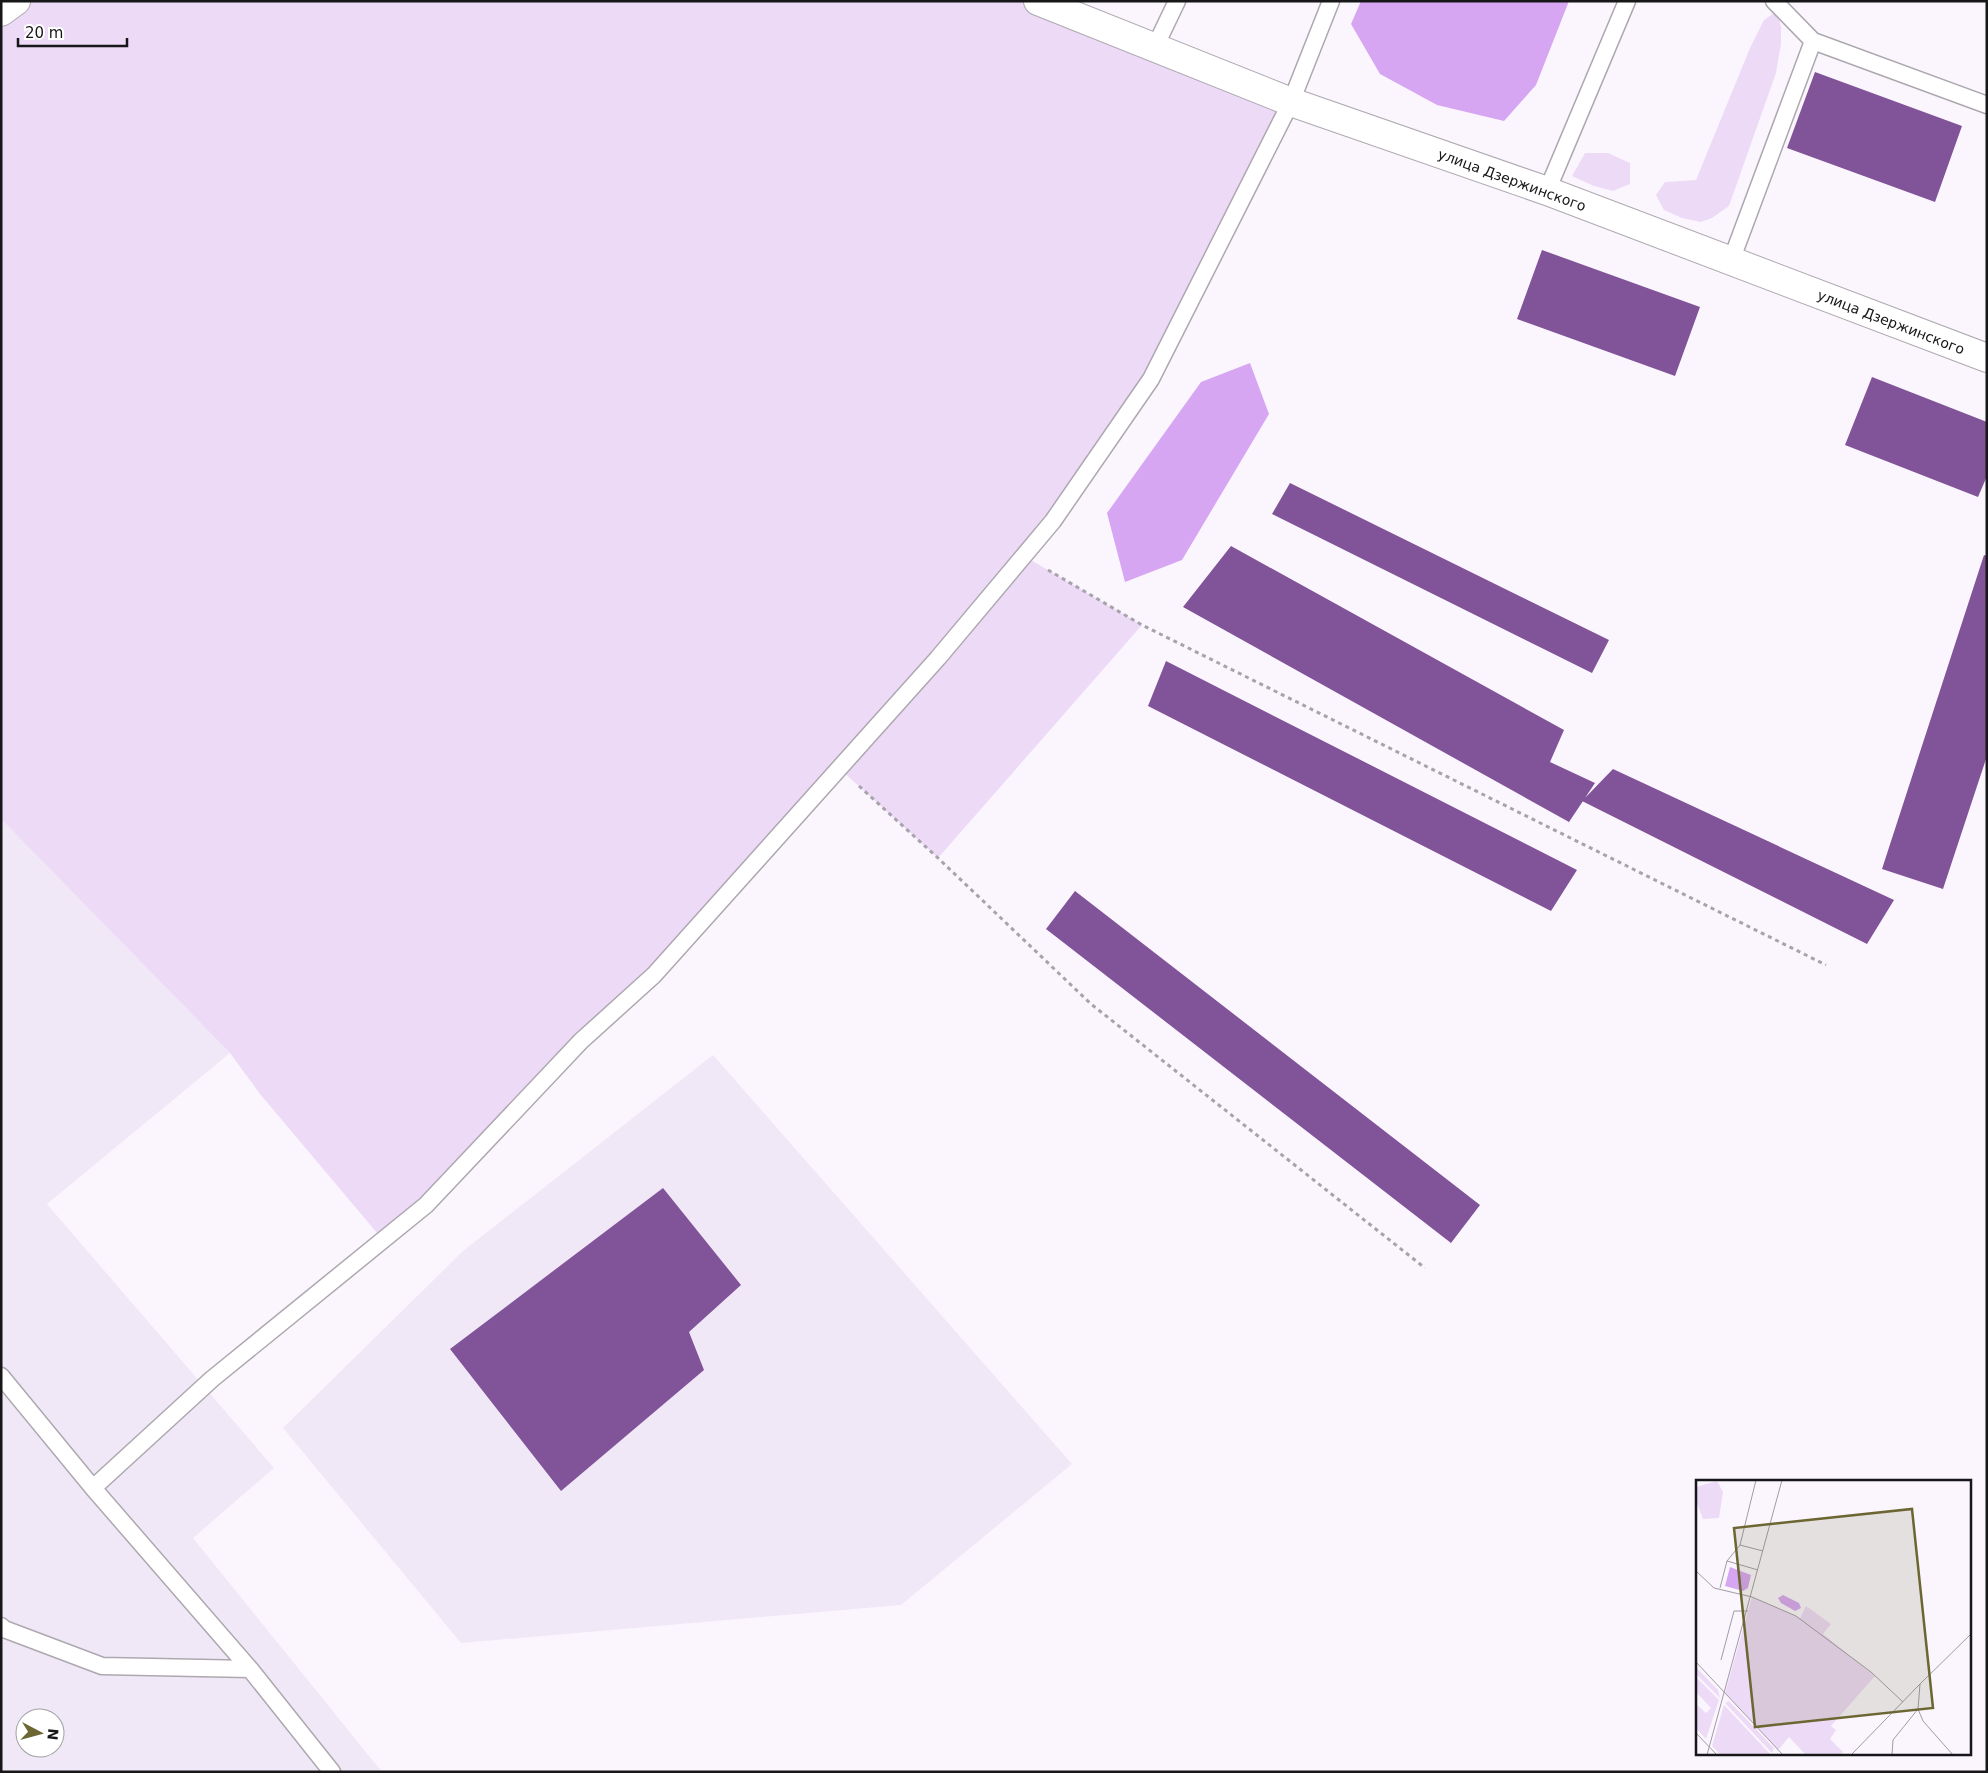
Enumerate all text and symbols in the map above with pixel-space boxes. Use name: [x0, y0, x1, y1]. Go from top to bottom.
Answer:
scale bar: [18, 15, 126, 47]
text: 20 m: [25, 24, 63, 42]
street label: улица Дзержинского: [1436, 146, 1588, 214]
street label: улица Дзержинского: [1815, 287, 1967, 357]
inset map: [1696, 1480, 1970, 1756]
north arrow: [15, 1708, 65, 1758]
text: N: [44, 1728, 61, 1741]

